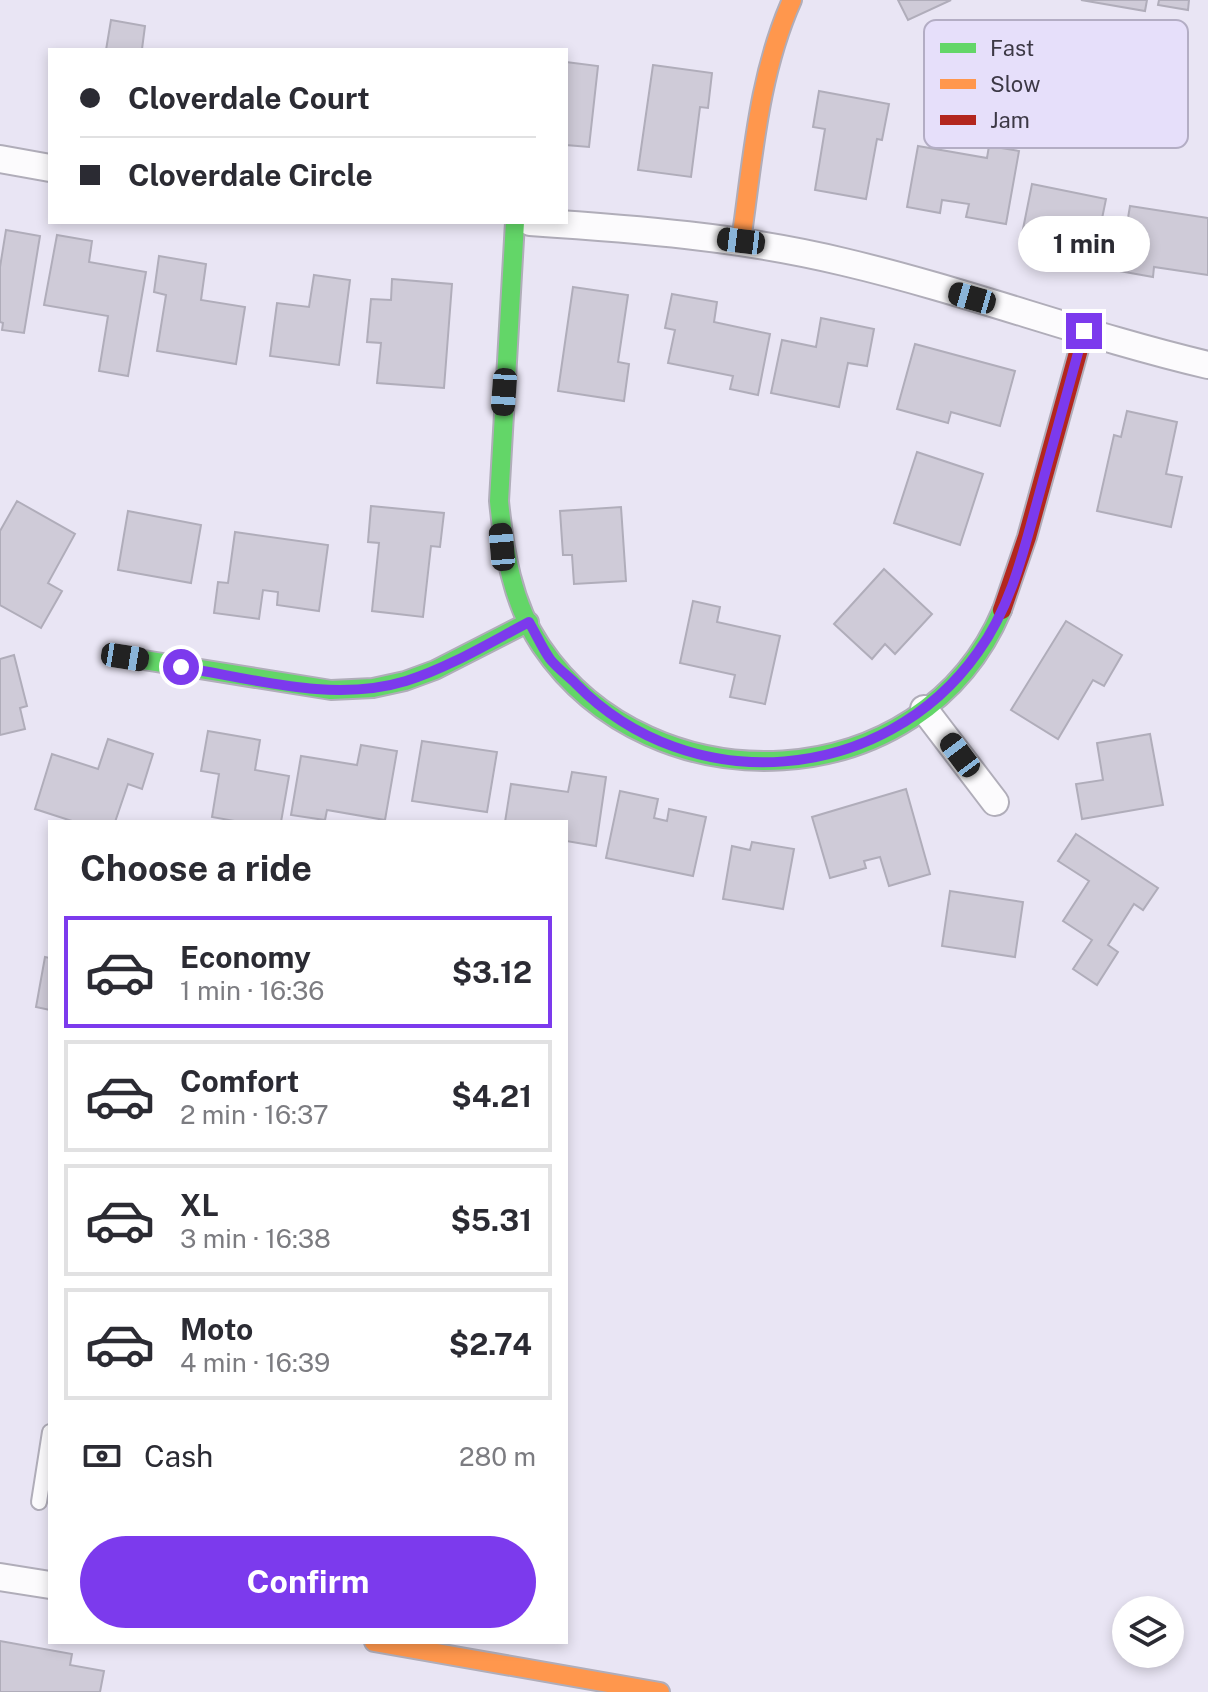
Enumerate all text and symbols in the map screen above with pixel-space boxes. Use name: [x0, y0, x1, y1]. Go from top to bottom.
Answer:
legend: [924, 20, 1188, 148]
text: Fast: [990, 35, 1034, 61]
text: Slow: [990, 71, 1040, 97]
text: Cloverdale Court: [128, 80, 370, 116]
text: Jam: [990, 107, 1030, 133]
text: Cloverdale Circle: [128, 157, 373, 193]
callout: 1 min: [1018, 215, 1150, 271]
car: [716, 226, 766, 256]
text: 1 min: [1053, 228, 1115, 259]
car: [946, 280, 998, 316]
route end: [1066, 313, 1102, 349]
car: [490, 367, 518, 417]
car: [488, 522, 516, 572]
car: [99, 641, 151, 673]
route start: [163, 649, 199, 685]
car: [936, 729, 984, 781]
text: Choose a ride: [80, 847, 312, 889]
icon: car: [84, 936, 156, 1008]
text: Economy: [180, 939, 311, 975]
text: $3.12: [452, 954, 532, 990]
text: 1 min · 16:36: [180, 975, 324, 1006]
icon: car: [84, 1060, 156, 1132]
text: Comfort: [180, 1063, 299, 1099]
text: $4.21: [451, 1078, 532, 1114]
text: 2 min · 16:37: [180, 1099, 329, 1130]
icon: car: [84, 1184, 156, 1256]
text: XL: [180, 1187, 219, 1223]
text: $5.31: [450, 1202, 532, 1238]
text: 3 min · 16:38: [180, 1223, 331, 1254]
icon: car: [84, 1308, 156, 1380]
text: Moto: [180, 1311, 253, 1347]
text: $2.74: [449, 1326, 532, 1362]
text: 4 min · 16:39: [180, 1347, 330, 1378]
icon: cash: [80, 1434, 124, 1478]
text: Cash: [144, 1438, 213, 1474]
text: 280 m: [459, 1441, 536, 1472]
button: Confirm: [80, 1536, 536, 1628]
map controls: [1112, 1596, 1184, 1668]
button: layers: [1112, 1596, 1184, 1668]

